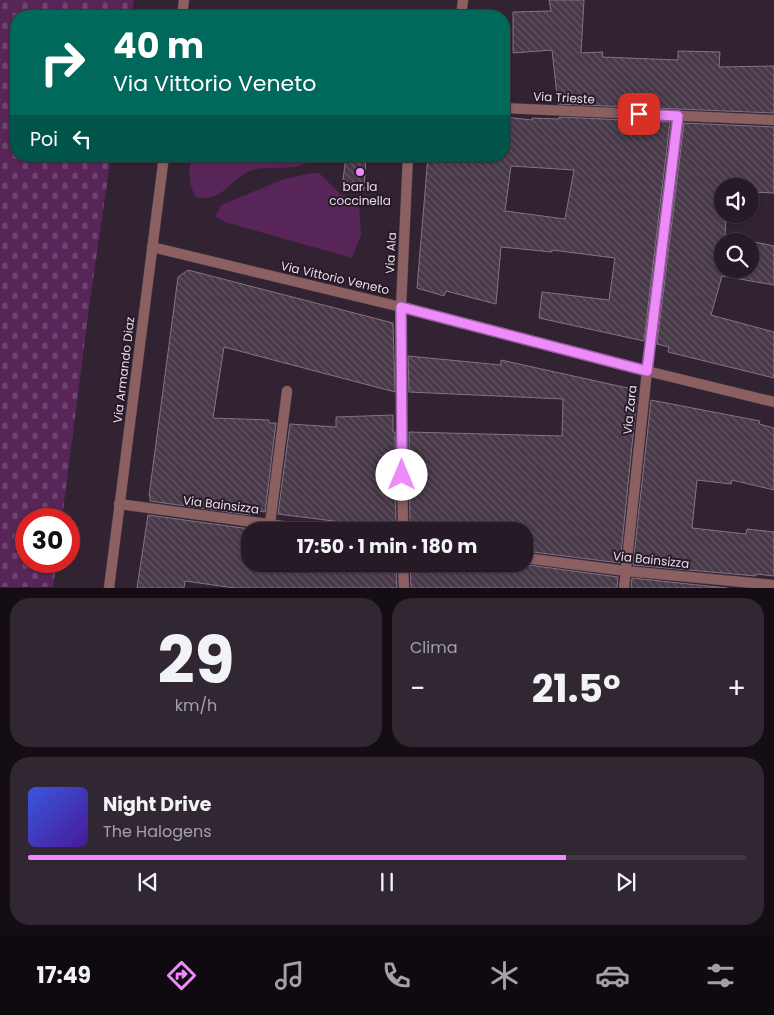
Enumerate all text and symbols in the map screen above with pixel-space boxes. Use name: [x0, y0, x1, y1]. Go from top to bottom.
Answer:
text: 40 m: [113, 21, 204, 70]
icon: right: [30, 30, 95, 95]
text: Via Vittorio Veneto: [113, 68, 316, 99]
street label: Via Trieste: [533, 87, 595, 108]
pin: [618, 93, 660, 135]
icon: arrive: [625, 100, 653, 128]
icon: left: [68, 125, 96, 153]
text: Poi: [30, 126, 58, 153]
marker: bar la coccinella: [354, 166, 366, 178]
place label: bar la coccinella: [329, 178, 391, 209]
map controls: [714, 178, 759, 278]
button: sound: [714, 178, 759, 223]
street label: Via Ala: [381, 232, 400, 274]
button: search: [714, 233, 759, 278]
street label: Via Vittorio Veneto: [279, 257, 391, 298]
street label: Via Armando Diaz: [109, 316, 138, 424]
street label: Via Zara: [618, 384, 641, 435]
position arrow: [375, 448, 427, 500]
street label: Via Bainsizza: [182, 491, 260, 518]
speed limit sign: 30: [15, 508, 80, 573]
text: 17:50 · 1 min · 180 m: [297, 533, 477, 560]
street label: Via Bainsizza: [612, 547, 690, 572]
text: 29: [157, 615, 235, 706]
text: Clima: [410, 636, 458, 659]
text: 21.5°: [532, 662, 621, 715]
text: −: [410, 669, 425, 708]
text: +: [727, 669, 746, 708]
text: km/h: [175, 694, 217, 717]
text: Night Drive: [103, 791, 212, 818]
text: The Halogens: [103, 820, 211, 843]
icon: previous: [134, 868, 162, 896]
icon: pause: [373, 868, 401, 896]
icon: next: [612, 868, 640, 896]
icon: directions: [164, 958, 199, 993]
icon: music: [272, 958, 307, 993]
icon: phone: [379, 958, 414, 993]
icon: climate: [487, 958, 522, 993]
icon: car: [595, 958, 630, 993]
icon: filters: [703, 958, 738, 993]
text: 17:49: [36, 960, 91, 991]

